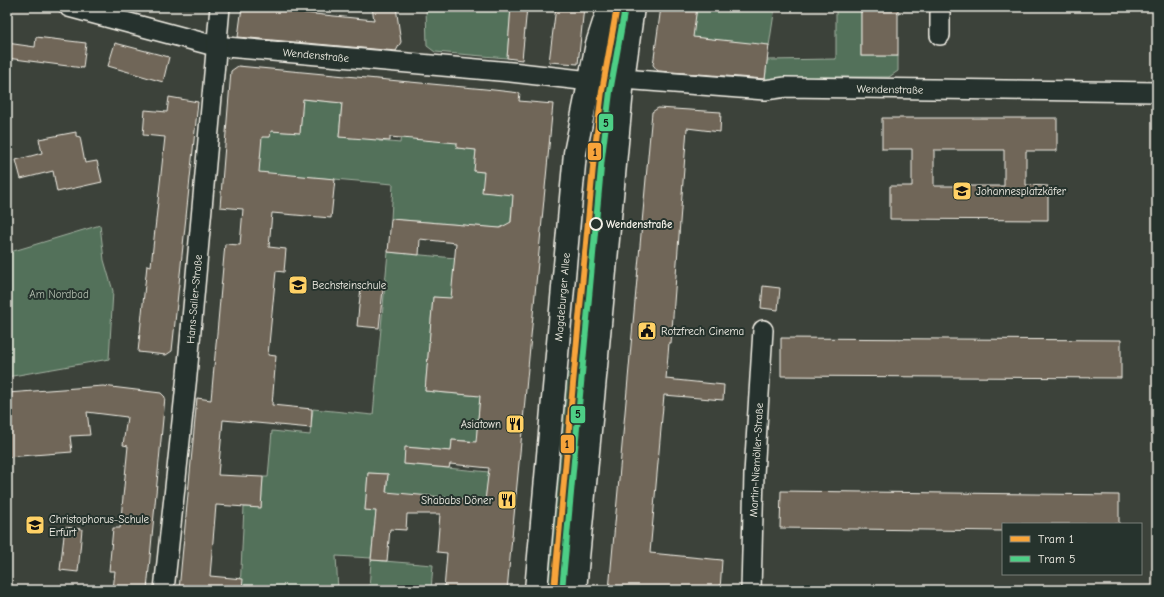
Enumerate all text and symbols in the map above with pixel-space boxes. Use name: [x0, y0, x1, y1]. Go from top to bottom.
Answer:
street label: Wendenstraße: [282, 46, 350, 65]
street label: Wendenstraße: [857, 82, 924, 97]
line badge: 5: [598, 113, 614, 132]
text: 5: [603, 117, 609, 130]
line badge: 1: [587, 142, 602, 161]
text: 1: [593, 146, 597, 159]
school or university icon: Johannesplatzkäfer: [951, 180, 973, 202]
place label: Johannesplatzkäfer: [976, 185, 1067, 198]
marker: Wendenstraße: [589, 217, 603, 231]
place label: Wendenstraße: [606, 218, 673, 231]
street label: Magdeburger Allee: [552, 252, 573, 342]
street label: Hans-Sailer-Straße: [184, 253, 205, 344]
school or university icon: Bechsteinschule: [287, 274, 309, 296]
place label: Bechsteinschule: [312, 279, 387, 292]
park label: Am Nordbad: [29, 288, 89, 301]
public building icon: Rotzfrech Cinema: [636, 320, 658, 342]
place label: Rotzfrech Cinema: [661, 325, 744, 338]
street label: Martin-Niemöller-Straße: [747, 402, 766, 518]
line badge: 5: [570, 405, 586, 424]
text: 5: [575, 408, 581, 421]
restaurant icon: Asiatown: [504, 413, 526, 435]
place label: Asiatown: [461, 418, 501, 431]
line badge: 1: [560, 434, 575, 454]
text: 1: [565, 438, 569, 451]
restaurant icon: Shababs Döner: [496, 489, 518, 511]
place label: Shababs Döner: [421, 494, 494, 507]
place label: Christophorus-Schule Erfurt: [49, 513, 150, 539]
school or university icon: Christophorus-Schule Erfurt: [24, 514, 46, 536]
legend: [1002, 523, 1142, 575]
text: Tram 1: [1038, 532, 1074, 546]
text: Tram 5: [1038, 552, 1075, 566]

